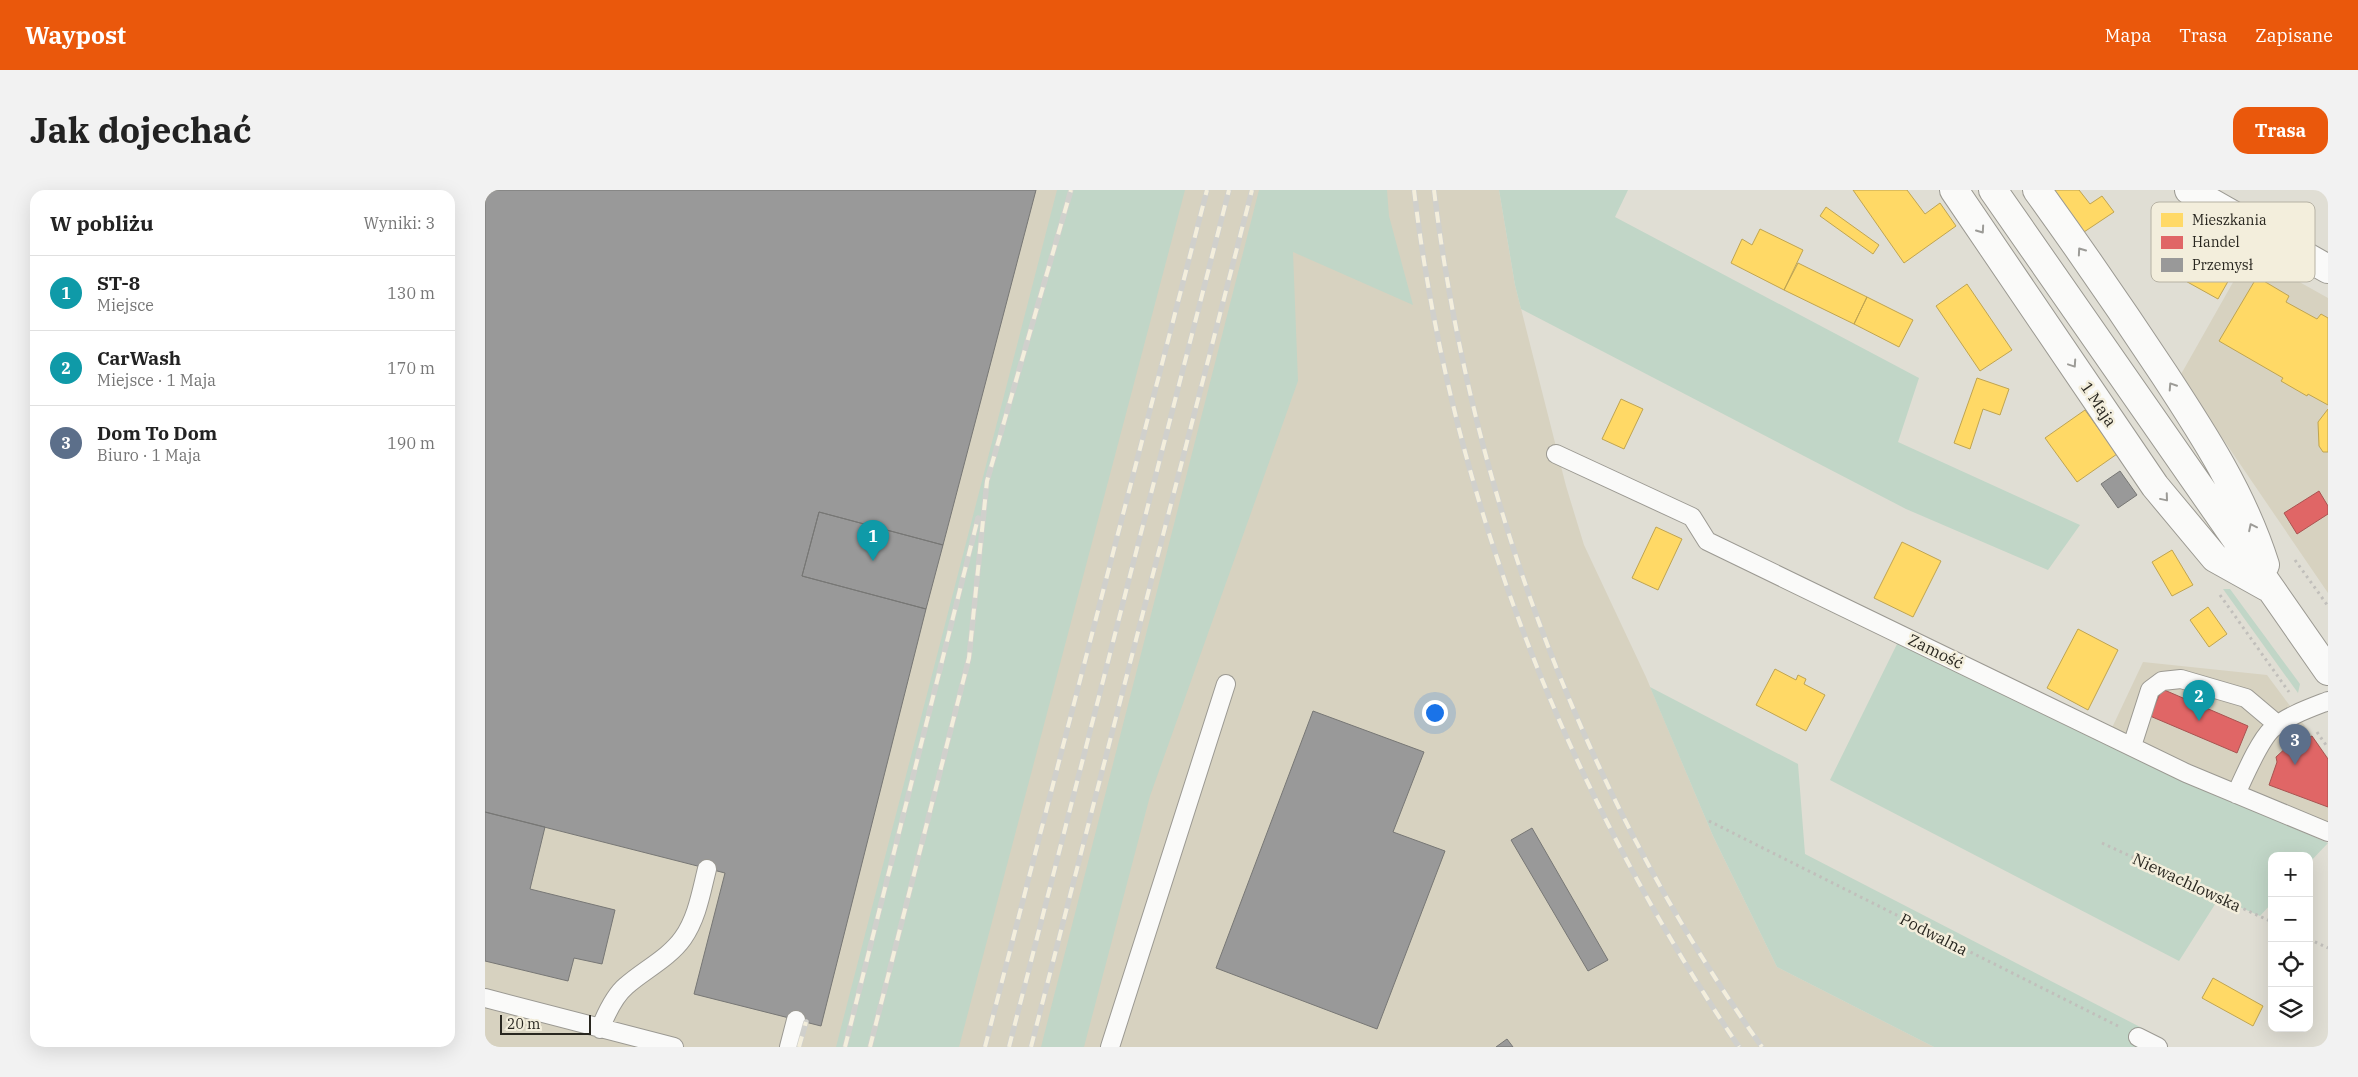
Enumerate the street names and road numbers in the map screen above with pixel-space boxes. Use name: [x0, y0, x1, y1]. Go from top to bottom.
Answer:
street label: 1 Maja: [2077, 378, 2121, 430]
street label: Zamość: [1905, 629, 1967, 673]
street label: Niewachlowska: [2130, 848, 2245, 916]
street label: Podwalna: [1897, 908, 1971, 960]

